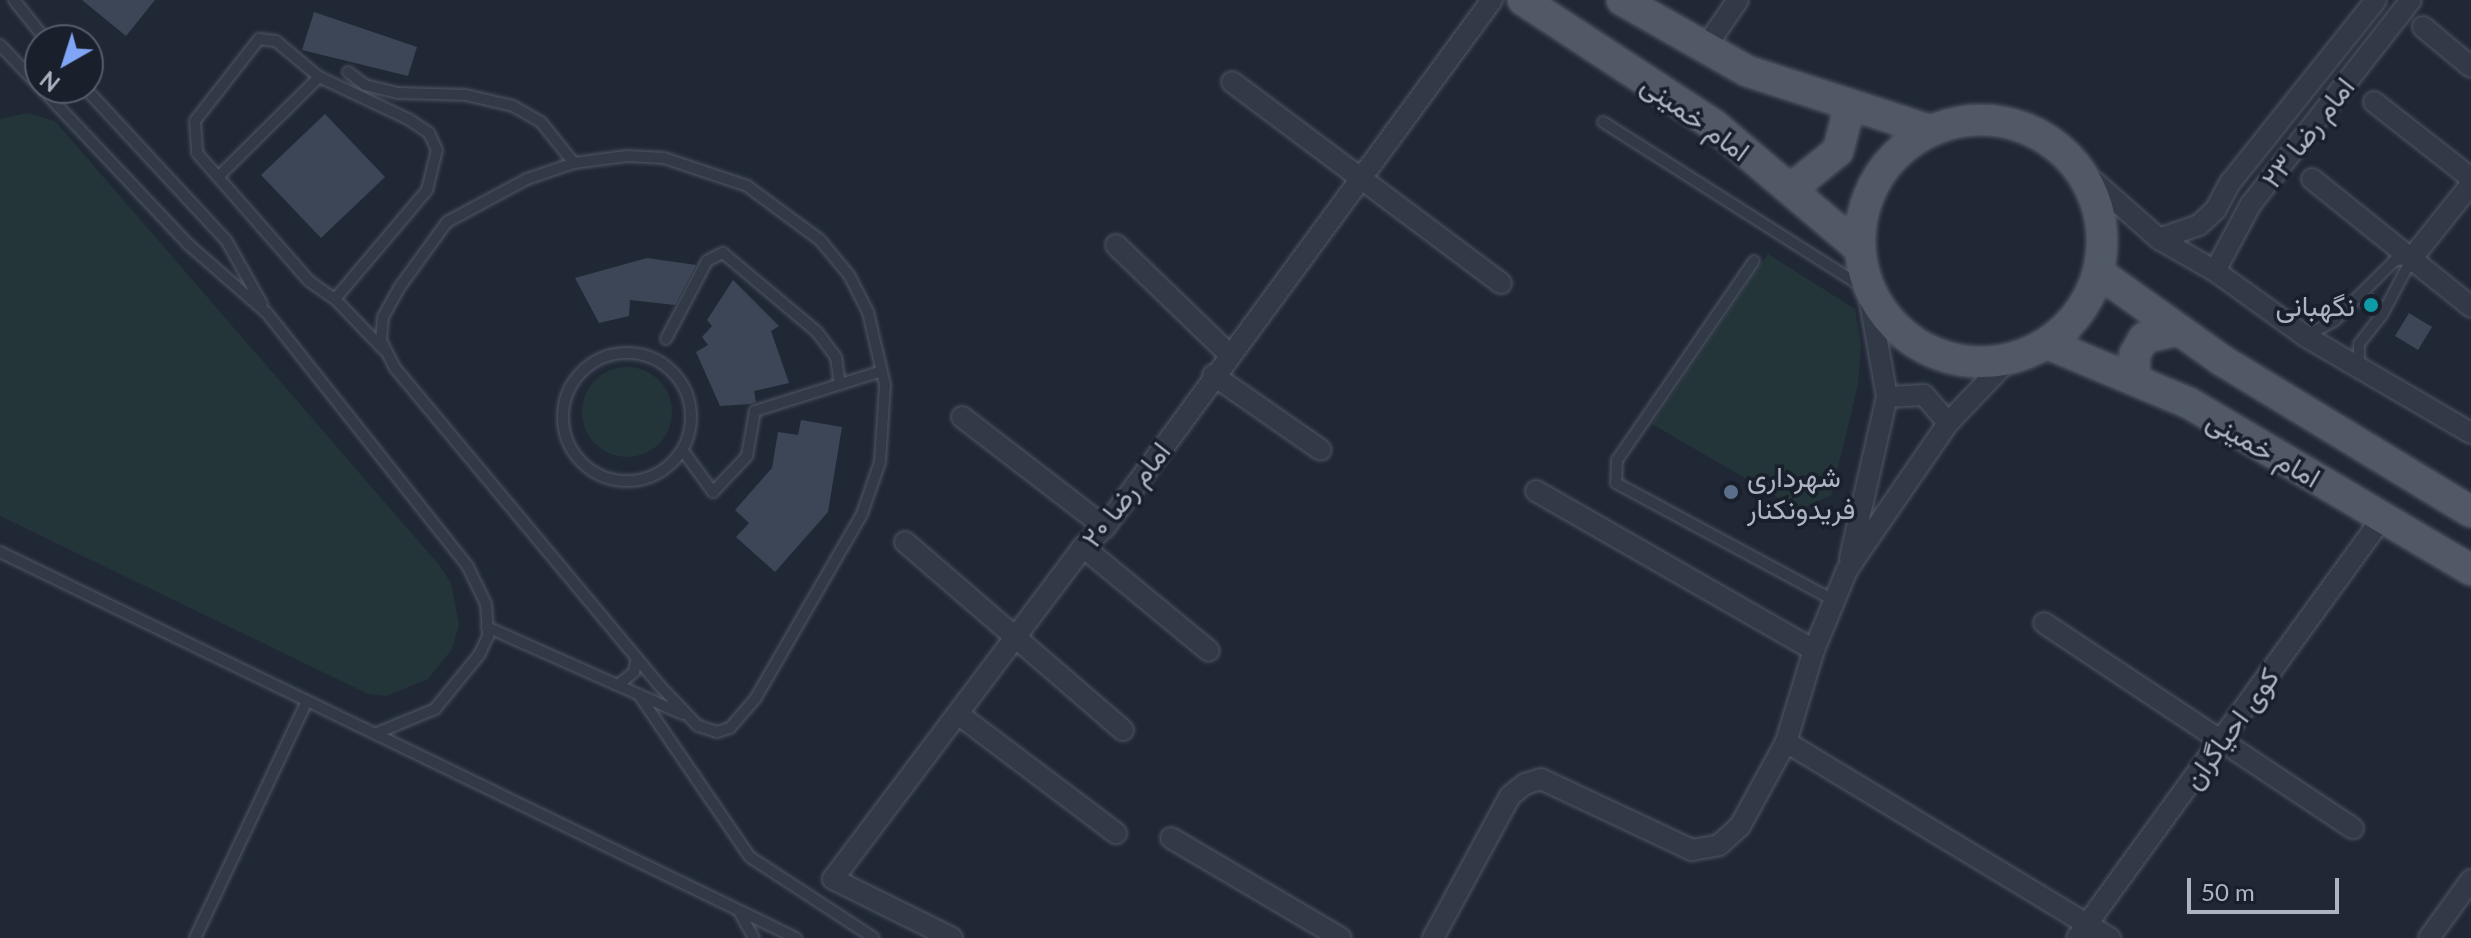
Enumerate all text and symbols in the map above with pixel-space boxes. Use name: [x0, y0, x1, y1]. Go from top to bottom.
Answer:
north arrow: [24, 24, 104, 104]
text: N: [35, 66, 65, 97]
street label: امام خمینی: [1636, 67, 1756, 167]
street label: امام رضا ۲۳: [2253, 70, 2361, 194]
place label: نگهبانی: [2276, 288, 2355, 322]
marker: نگهبانی: [2362, 296, 2380, 314]
street label: امام خمینی: [2201, 402, 2327, 494]
street label: امام رضا ۲۰: [1073, 435, 1177, 553]
place label: شهرداری فریدونکنار: [1747, 459, 1855, 525]
marker: شهرداری فریدونکنار: [1722, 483, 1740, 501]
street label: کوی احیاگران: [2175, 661, 2285, 795]
scale bar: [2191, 862, 2343, 912]
text: 50 m: [2201, 877, 2255, 906]

